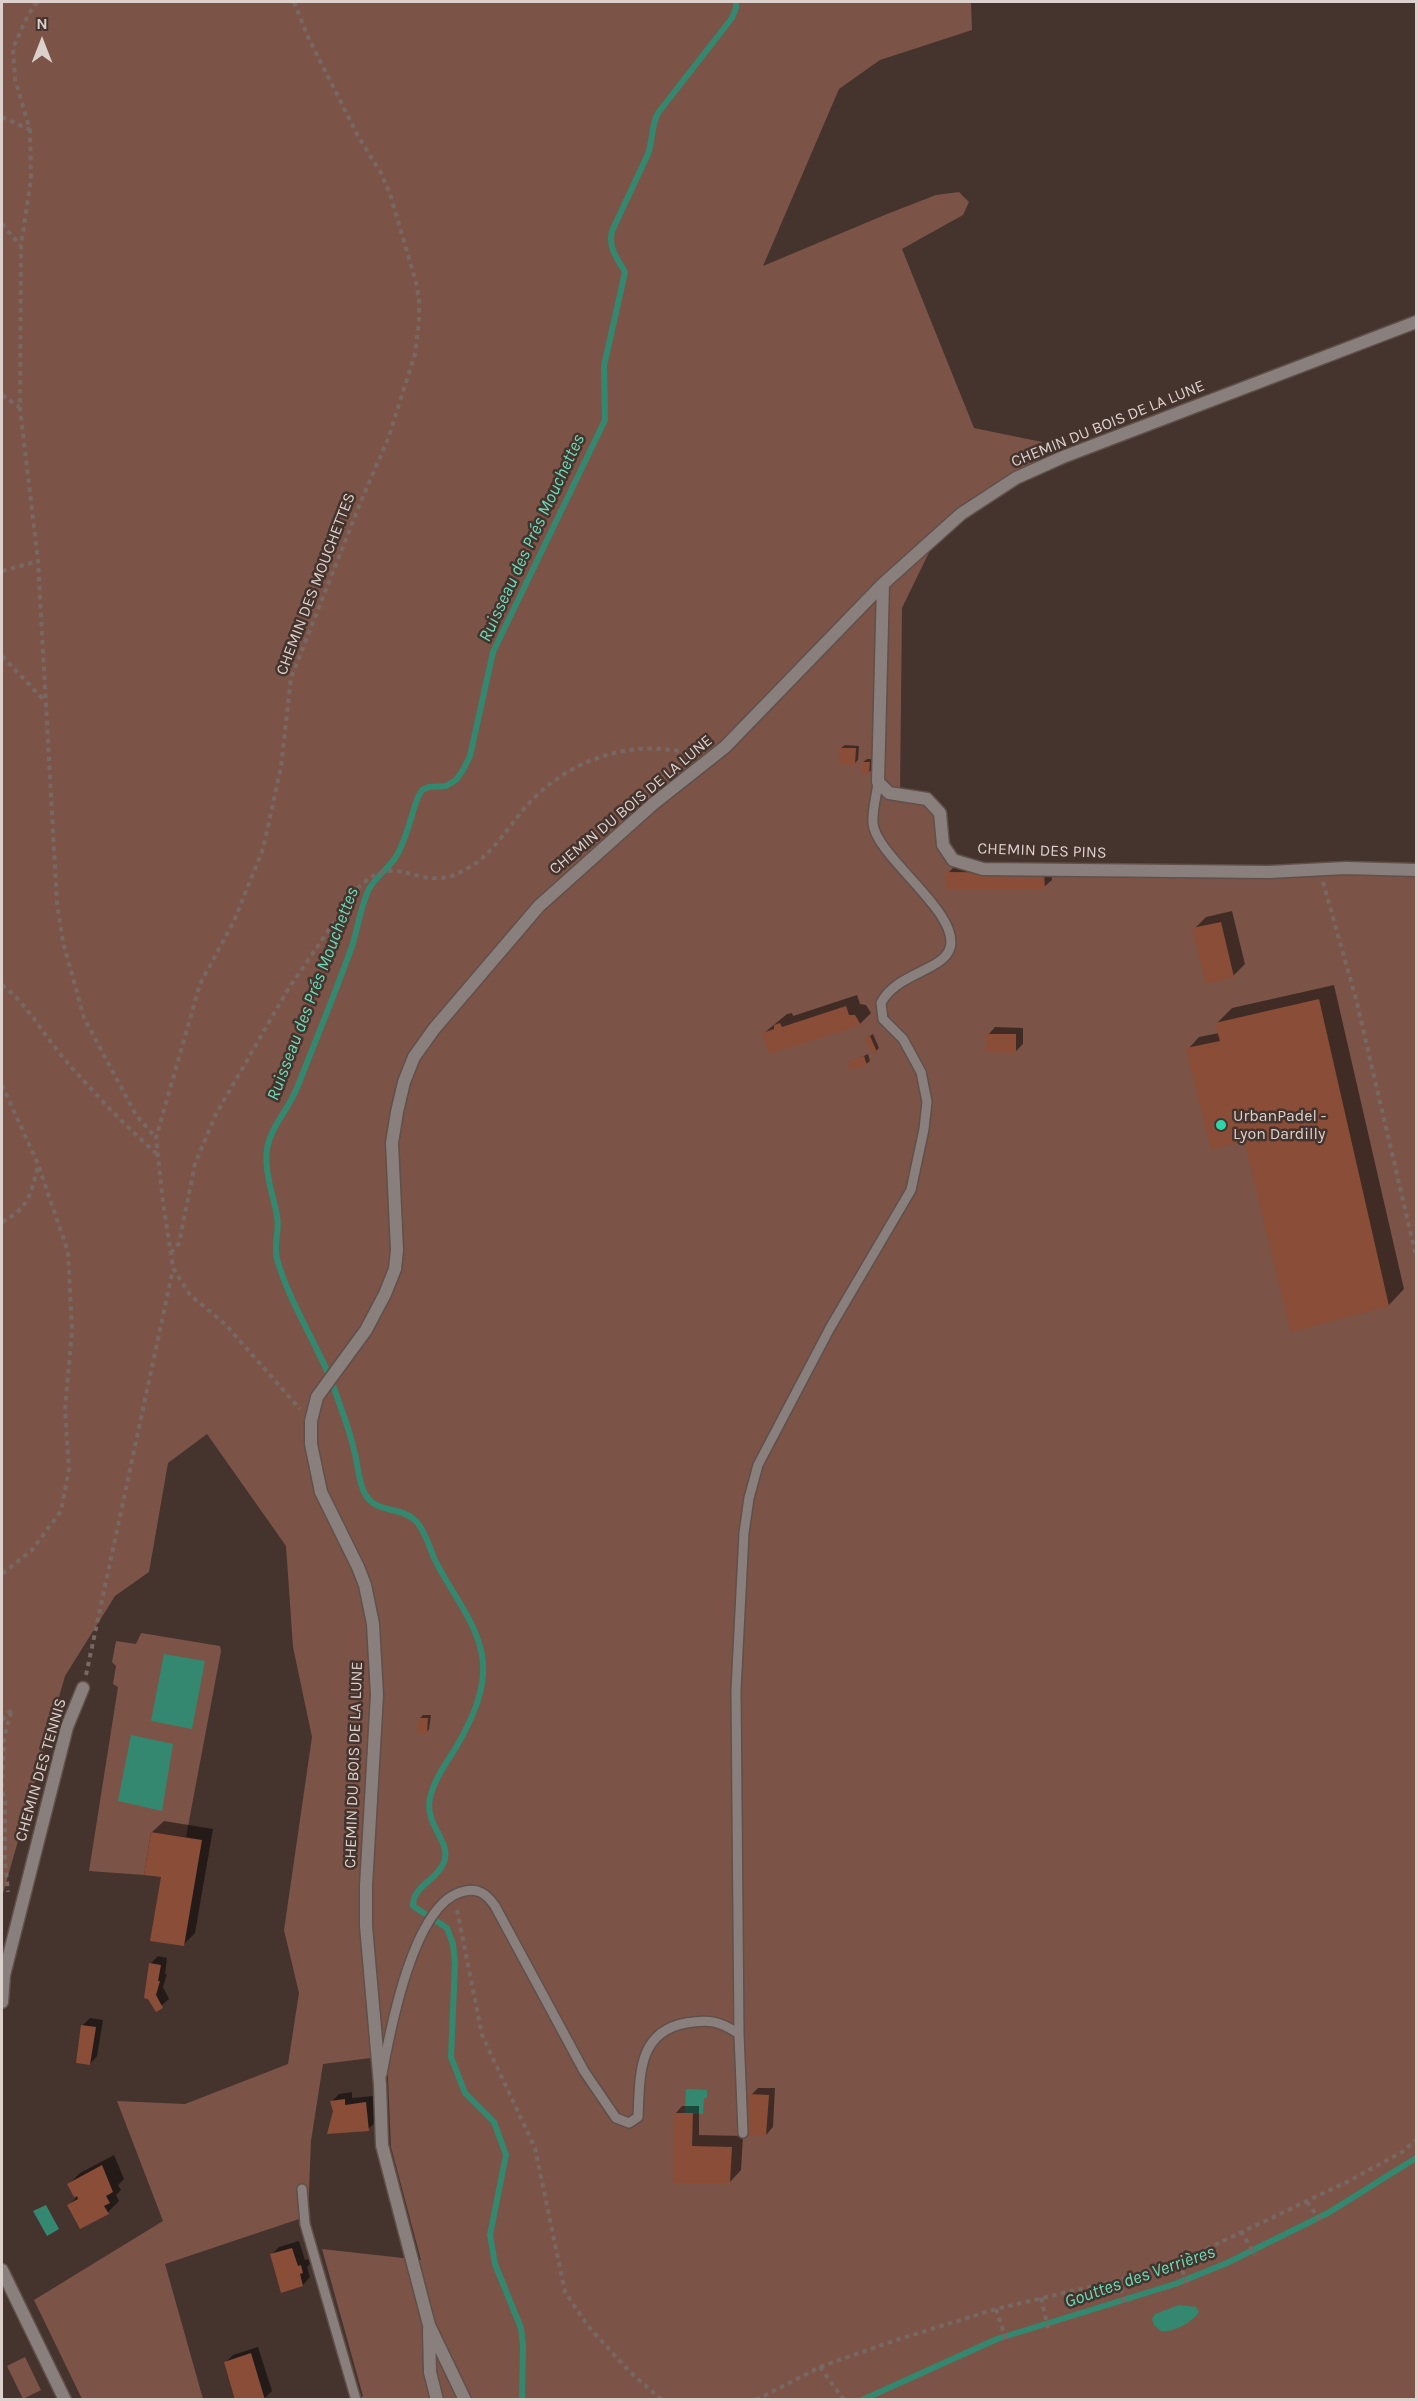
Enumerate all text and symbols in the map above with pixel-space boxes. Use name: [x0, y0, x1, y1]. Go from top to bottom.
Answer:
north arrow: [12, 12, 72, 72]
text: N: [36, 14, 48, 33]
street label: CHEMIN DU BOIS DE LA LUNE: [1008, 376, 1208, 472]
water label: Ruisseau des Prés Mouchettes: [474, 431, 590, 645]
street label: CHEMIN DES MOUCHETTES: [272, 490, 360, 678]
street label: CHEMIN DU BOIS DE LA LUNE: [546, 731, 716, 879]
street label: CHEMIN DES PINS: [977, 839, 1107, 863]
water label: Ruisseau des Prés Mouchettes: [262, 884, 364, 1104]
place label: UrbanPadel - Lyon Dardilly: [1233, 1106, 1326, 1144]
marker: UrbanPadel - Lyon Dardilly: [1214, 1118, 1228, 1132]
street label: CHEMIN DU BOIS DE LA LUNE: [341, 1661, 367, 1869]
street label: CHEMIN DES TENNIS: [11, 1696, 71, 1844]
water label: Gouttes des Verrières: [1062, 2241, 1218, 2313]

